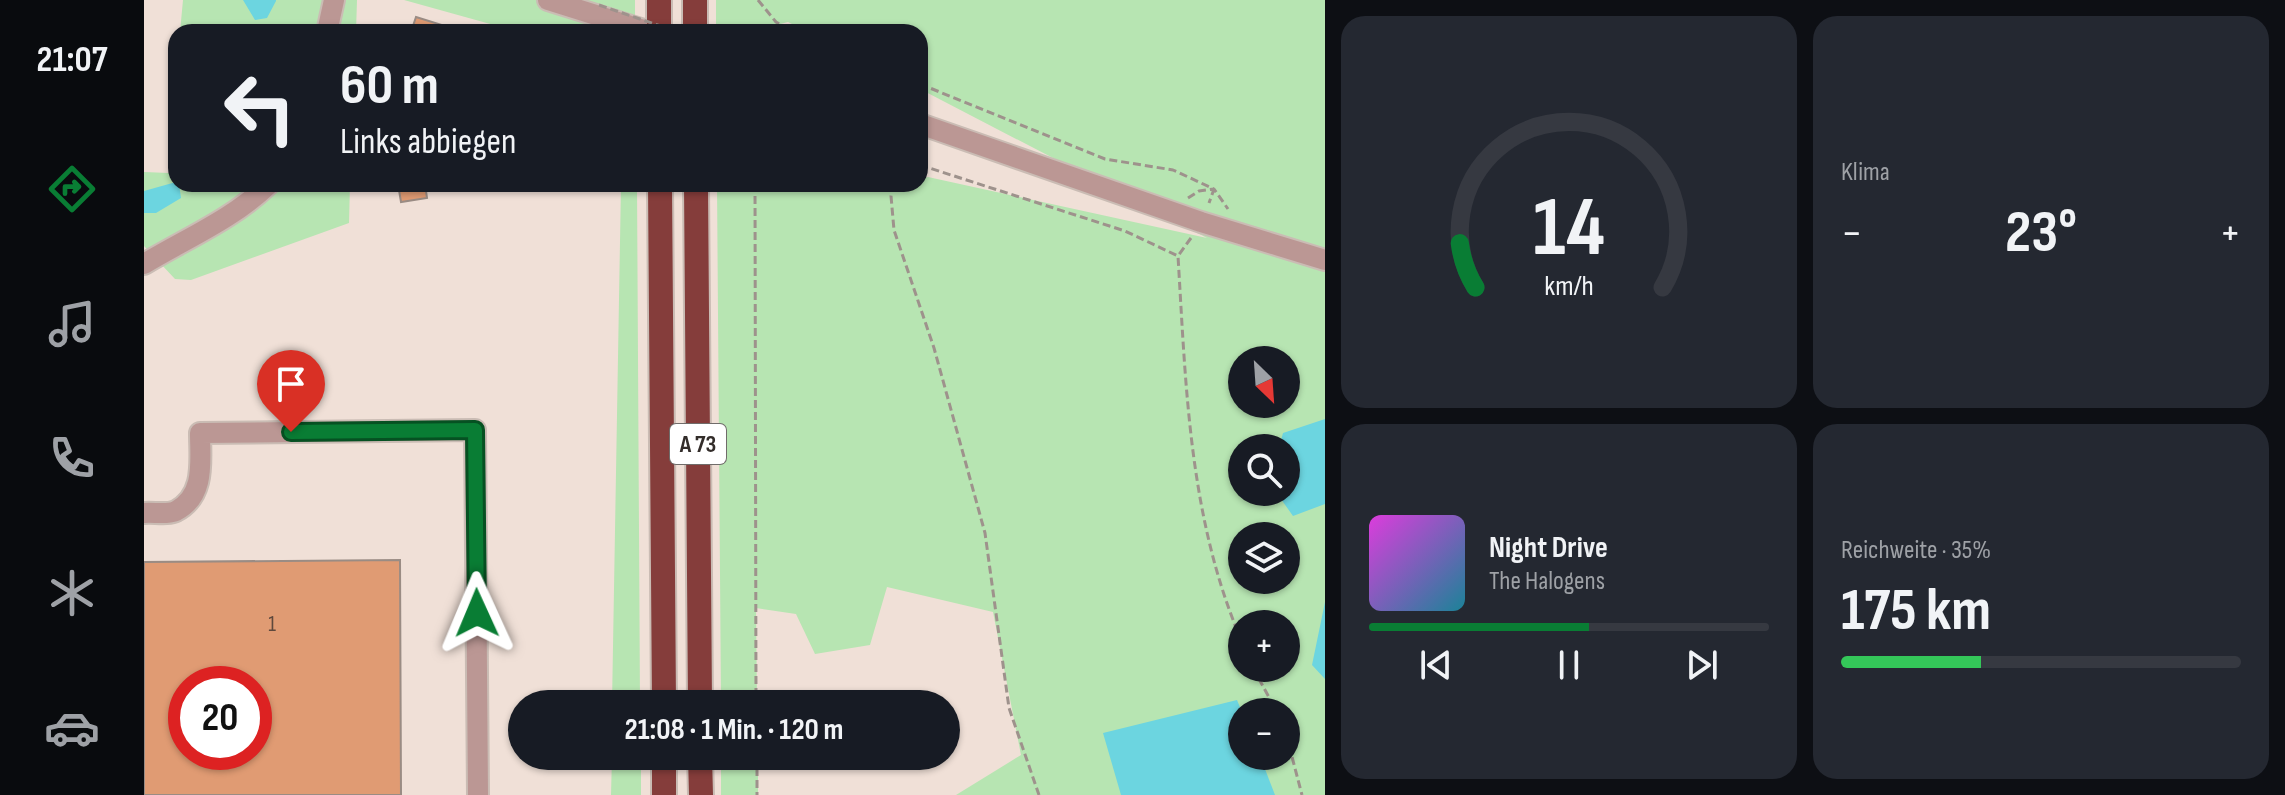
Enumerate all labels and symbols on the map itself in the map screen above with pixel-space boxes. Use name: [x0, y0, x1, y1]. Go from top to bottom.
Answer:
north arrow: [1228, 346, 1300, 418]
pin: [257, 350, 325, 432]
road number: A 73: [670, 424, 726, 464]
position arrow: [435, 571, 519, 655]
house number: 1: [268, 611, 276, 638]
speed limit sign: 20: [168, 666, 272, 770]

